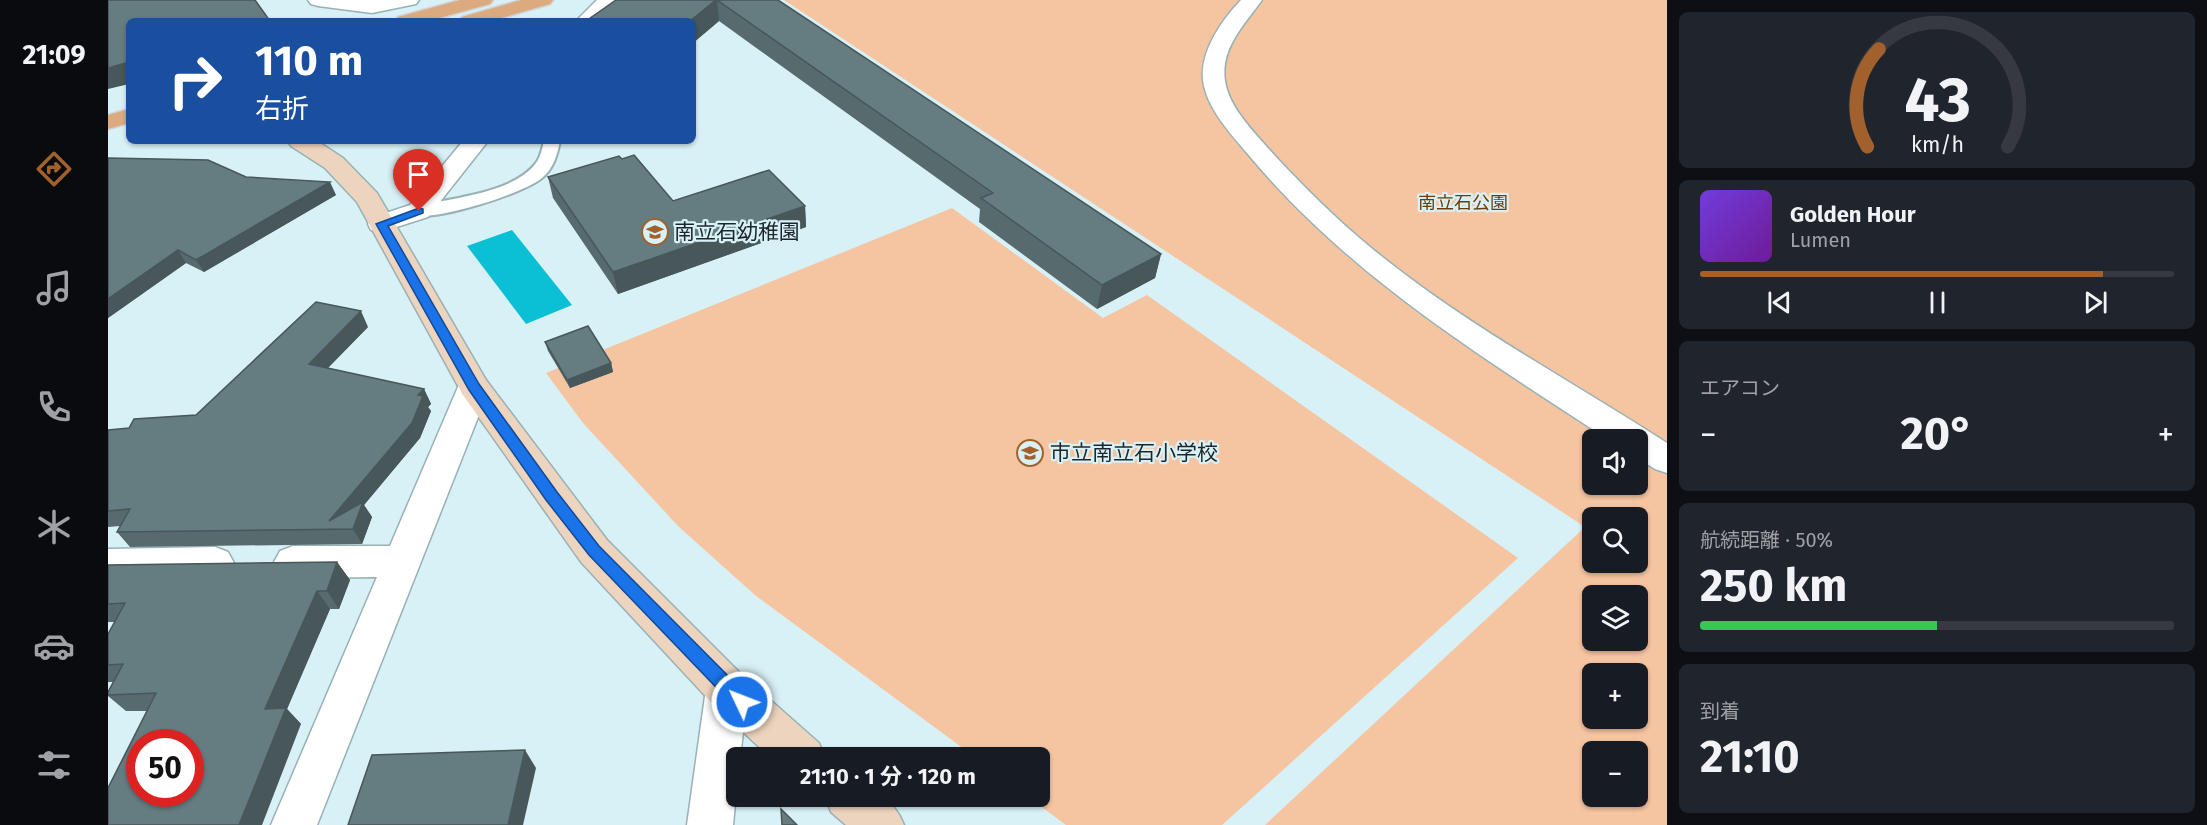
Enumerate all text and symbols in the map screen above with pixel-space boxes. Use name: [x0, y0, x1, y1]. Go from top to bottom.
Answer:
text: 110 m: [255, 36, 363, 86]
text: 21:09: [22, 39, 86, 71]
icon: right: [156, 42, 234, 120]
text: 43: [1904, 63, 1970, 138]
text: 右折: [255, 93, 309, 125]
text: km/h: [1910, 132, 1964, 158]
icon: directions: [33, 148, 75, 190]
pin: [393, 149, 444, 211]
icon: arrive: [402, 158, 435, 191]
park label: 南立石公園: [1418, 192, 1508, 214]
text: Golden Hour: [1790, 201, 1916, 228]
school or university icon: 南立石幼稚園: [640, 217, 670, 247]
place label: 南立石幼稚園: [674, 219, 800, 245]
text: Lumen: [1790, 228, 1851, 252]
icon: music: [33, 267, 75, 309]
icon: previous: [1763, 286, 1796, 319]
icon: pause: [1921, 286, 1954, 319]
icon: next: [2079, 286, 2112, 319]
text: エアコン: [1700, 376, 1780, 400]
icon: phone: [33, 386, 75, 428]
text: 20°: [1900, 407, 1974, 461]
text: −: [1700, 415, 1717, 455]
text: +: [2158, 415, 2174, 455]
map controls: [1582, 429, 1648, 807]
button: sound: [1582, 429, 1648, 495]
school or university icon: 市立南立石小学校: [1015, 438, 1045, 468]
place label: 市立南立石小学校: [1050, 440, 1218, 466]
icon: climate: [33, 506, 75, 548]
button: search: [1582, 507, 1648, 573]
text: 航続距離 · 50%: [1700, 528, 1833, 552]
text: 250 km: [1700, 559, 1847, 613]
button: layers: [1582, 585, 1648, 651]
icon: car: [33, 625, 75, 667]
button: +: [1582, 663, 1648, 729]
position arrow: [710, 670, 774, 734]
text: 到着: [1700, 699, 1740, 723]
speed limit sign: 50: [126, 729, 204, 807]
text: 21:10: [1700, 730, 1800, 784]
button: −: [1582, 741, 1648, 807]
icon: filters: [33, 744, 75, 786]
text: 21:10 · 1 分 · 120 m: [800, 763, 976, 790]

